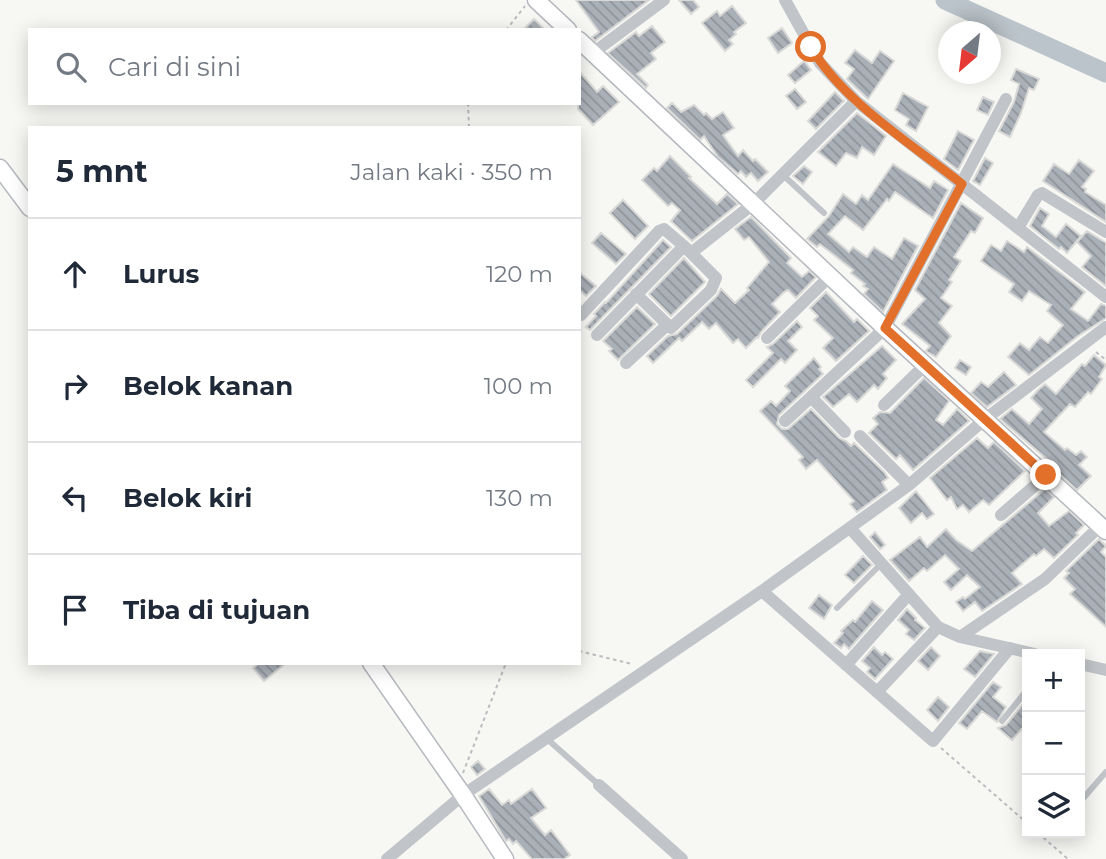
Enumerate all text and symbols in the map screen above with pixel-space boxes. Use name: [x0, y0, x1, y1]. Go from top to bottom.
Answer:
north arrow: [938, 21, 1001, 84]
search box: [28, 28, 581, 105]
route start: [795, 31, 826, 62]
icon: search: [52, 48, 90, 86]
text: Cari di sini: [108, 51, 241, 83]
text: 5 mnt: [56, 153, 148, 190]
text: Jalan kaki · 350 m: [350, 158, 553, 186]
icon: ahead: [56, 255, 94, 293]
text: Lurus: [123, 258, 199, 290]
text: 120 m: [486, 260, 553, 288]
icon: right: [56, 367, 94, 405]
text: Belok kanan: [123, 370, 293, 402]
text: 100 m: [484, 372, 553, 400]
route end: [1030, 459, 1061, 490]
icon: left: [56, 479, 94, 517]
text: Belok kiri: [123, 482, 252, 514]
text: 130 m: [486, 484, 553, 512]
icon: arrive: [56, 591, 94, 629]
text: Tiba di tujuan: [123, 594, 310, 626]
map controls: [1022, 649, 1085, 838]
button: +: [1022, 649, 1085, 712]
button: −: [1022, 712, 1085, 775]
button: layers: [1022, 775, 1085, 838]

